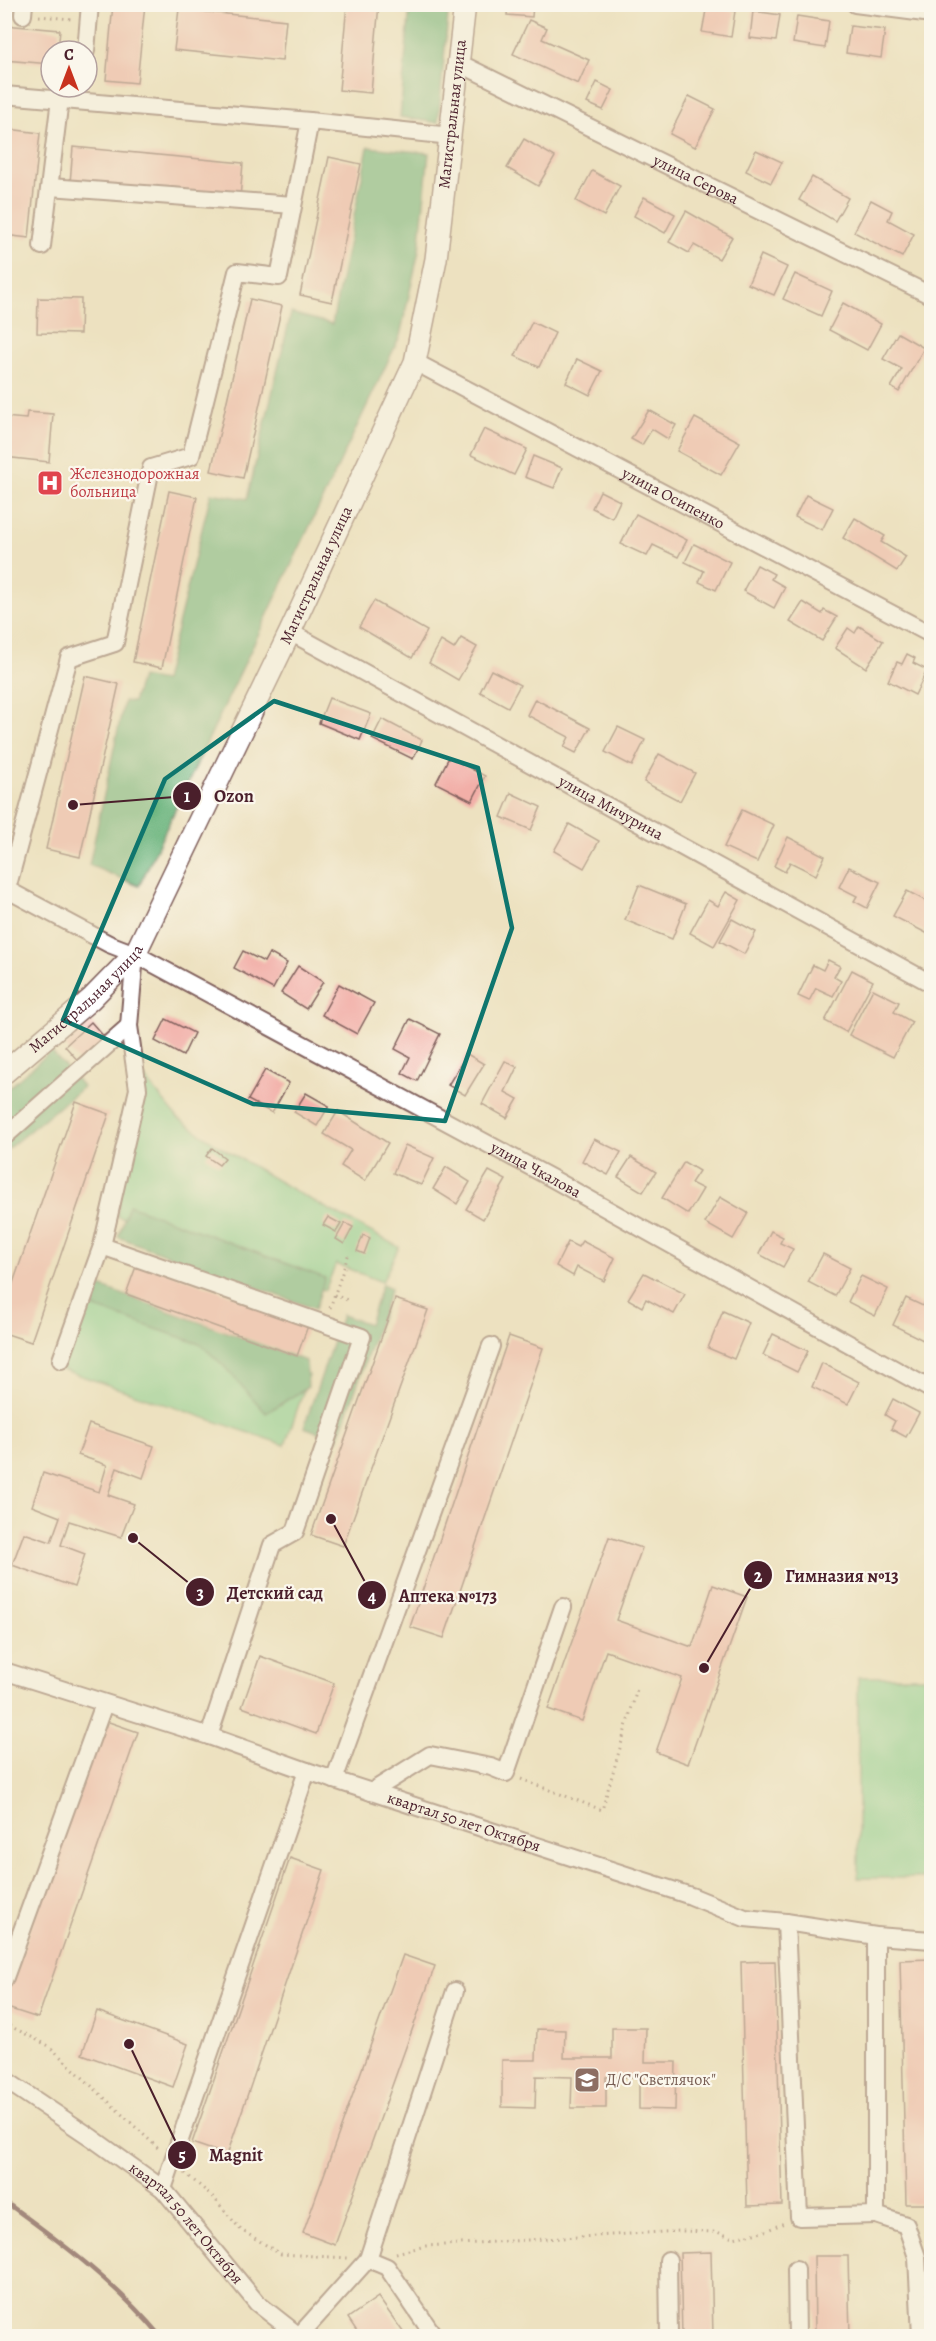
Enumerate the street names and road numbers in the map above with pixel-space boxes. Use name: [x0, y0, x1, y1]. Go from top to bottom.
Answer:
street label: Магистральная улица: [433, 38, 472, 190]
street label: улица Серова: [649, 149, 743, 210]
street label: улица Осипенко: [617, 462, 728, 535]
street label: Магистральная улица: [275, 502, 358, 648]
street label: улица Мичурина: [554, 770, 668, 846]
street label: Магистральная улица: [24, 941, 149, 1058]
street label: улица Чкалова: [486, 1136, 585, 1204]
street label: квартал 50 лет Октября: [384, 1787, 543, 1857]
street label: квартал 50 лет Октября: [125, 2157, 248, 2289]

